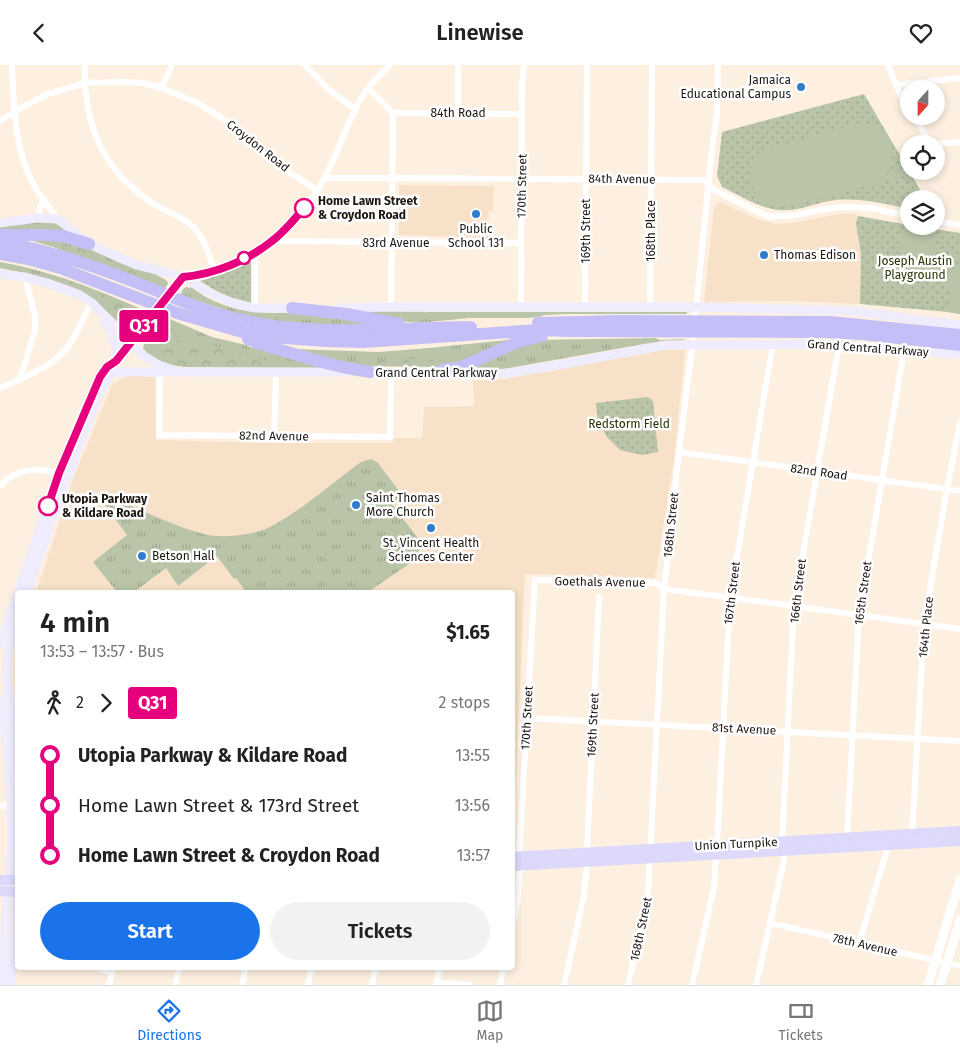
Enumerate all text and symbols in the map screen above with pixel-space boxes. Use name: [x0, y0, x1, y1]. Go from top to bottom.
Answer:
icon: back: [25, 19, 53, 47]
text: Linewise: [436, 19, 524, 46]
icon: heart: [907, 19, 935, 47]
place label: Jamaica Educational Campus: [681, 73, 791, 101]
north arrow: [900, 80, 945, 125]
map controls: [900, 80, 945, 235]
marker: Jamaica Educational Campus: [795, 81, 807, 93]
street label: 84th Road: [430, 106, 486, 120]
street label: Croydon Road: [224, 117, 292, 175]
button: locate: [900, 135, 945, 180]
street label: 170th Street: [514, 153, 530, 218]
street label: 84th Avenue: [588, 171, 656, 187]
button: layers: [900, 190, 945, 235]
place label: Home Lawn Street & Croydon Road: [318, 194, 418, 222]
marker: Home Lawn Street & Croydon Road: [294, 198, 314, 218]
street label: 169th Street: [579, 198, 593, 263]
street label: 168th Place: [644, 200, 658, 262]
marker: Public School 131: [470, 208, 482, 220]
place label: Public School 131: [448, 222, 504, 250]
street label: 83rd Avenue: [362, 236, 430, 250]
place label: Thomas Edison: [774, 248, 856, 262]
marker: Thomas Edison: [758, 249, 770, 261]
unlabelled marker: [237, 251, 251, 265]
park label: Joseph Austin Playground: [878, 254, 952, 282]
line badge: Q31: [115, 310, 173, 342]
text: Q31: [129, 315, 159, 337]
street label: Grand Central Parkway: [807, 337, 929, 359]
street label: Grand Central Parkway: [375, 366, 497, 380]
park label: Redstorm Field: [588, 417, 670, 431]
street label: 82nd Avenue: [239, 428, 309, 444]
street label: 82nd Road: [790, 461, 848, 483]
place label: Saint Thomas More Church: [366, 491, 440, 519]
street label: 168th Street: [661, 491, 681, 558]
place label: Utopia Parkway & Kildare Road: [62, 492, 148, 520]
marker: Utopia Parkway & Kildare Road: [38, 496, 58, 516]
marker: Saint Thomas More Church: [350, 499, 362, 511]
marker: St. Vincent Health Sciences Center: [425, 522, 437, 534]
place label: St. Vincent Health Sciences Center: [383, 536, 479, 564]
place label: Betson Hall: [152, 549, 215, 563]
marker: Betson Hall: [136, 550, 148, 562]
street label: 166th Street: [787, 557, 809, 624]
street label: 165th Street: [852, 559, 875, 626]
street label: 167th Street: [721, 560, 743, 625]
street label: Goethals Avenue: [554, 574, 646, 590]
street label: 164th Place: [916, 596, 936, 658]
text: 4 min: [40, 606, 110, 639]
text: $1.65: [446, 621, 490, 644]
text: 13:53 – 13:57 · Bus: [40, 642, 164, 661]
street label: 170th Street: [518, 685, 536, 750]
icon: walk: [40, 689, 68, 717]
icon: forward: [92, 689, 120, 717]
text: Q31: [138, 692, 167, 714]
street label: 169th Street: [584, 692, 602, 758]
text: 2: [76, 693, 84, 712]
text: 2 stops: [439, 693, 490, 712]
street label: 81st Avenue: [711, 720, 777, 738]
text: Utopia Parkway & Kildare Road: [78, 744, 347, 767]
text: 13:55: [455, 746, 490, 765]
text: Home Lawn Street & 173rd Street: [78, 794, 359, 817]
text: 13:56: [455, 796, 490, 815]
street label: Union Turnpike: [694, 835, 778, 853]
text: Home Lawn Street & Croydon Road: [78, 844, 380, 867]
text: 13:57: [456, 846, 490, 865]
street label: 168th Street: [627, 895, 655, 962]
button: Start: [40, 902, 260, 960]
button: Tickets: [270, 902, 490, 960]
street label: 78th Avenue: [831, 931, 899, 959]
tab: Directions: [137, 997, 201, 1044]
tab: Map: [476, 997, 504, 1044]
tab: Tickets: [779, 997, 823, 1044]

